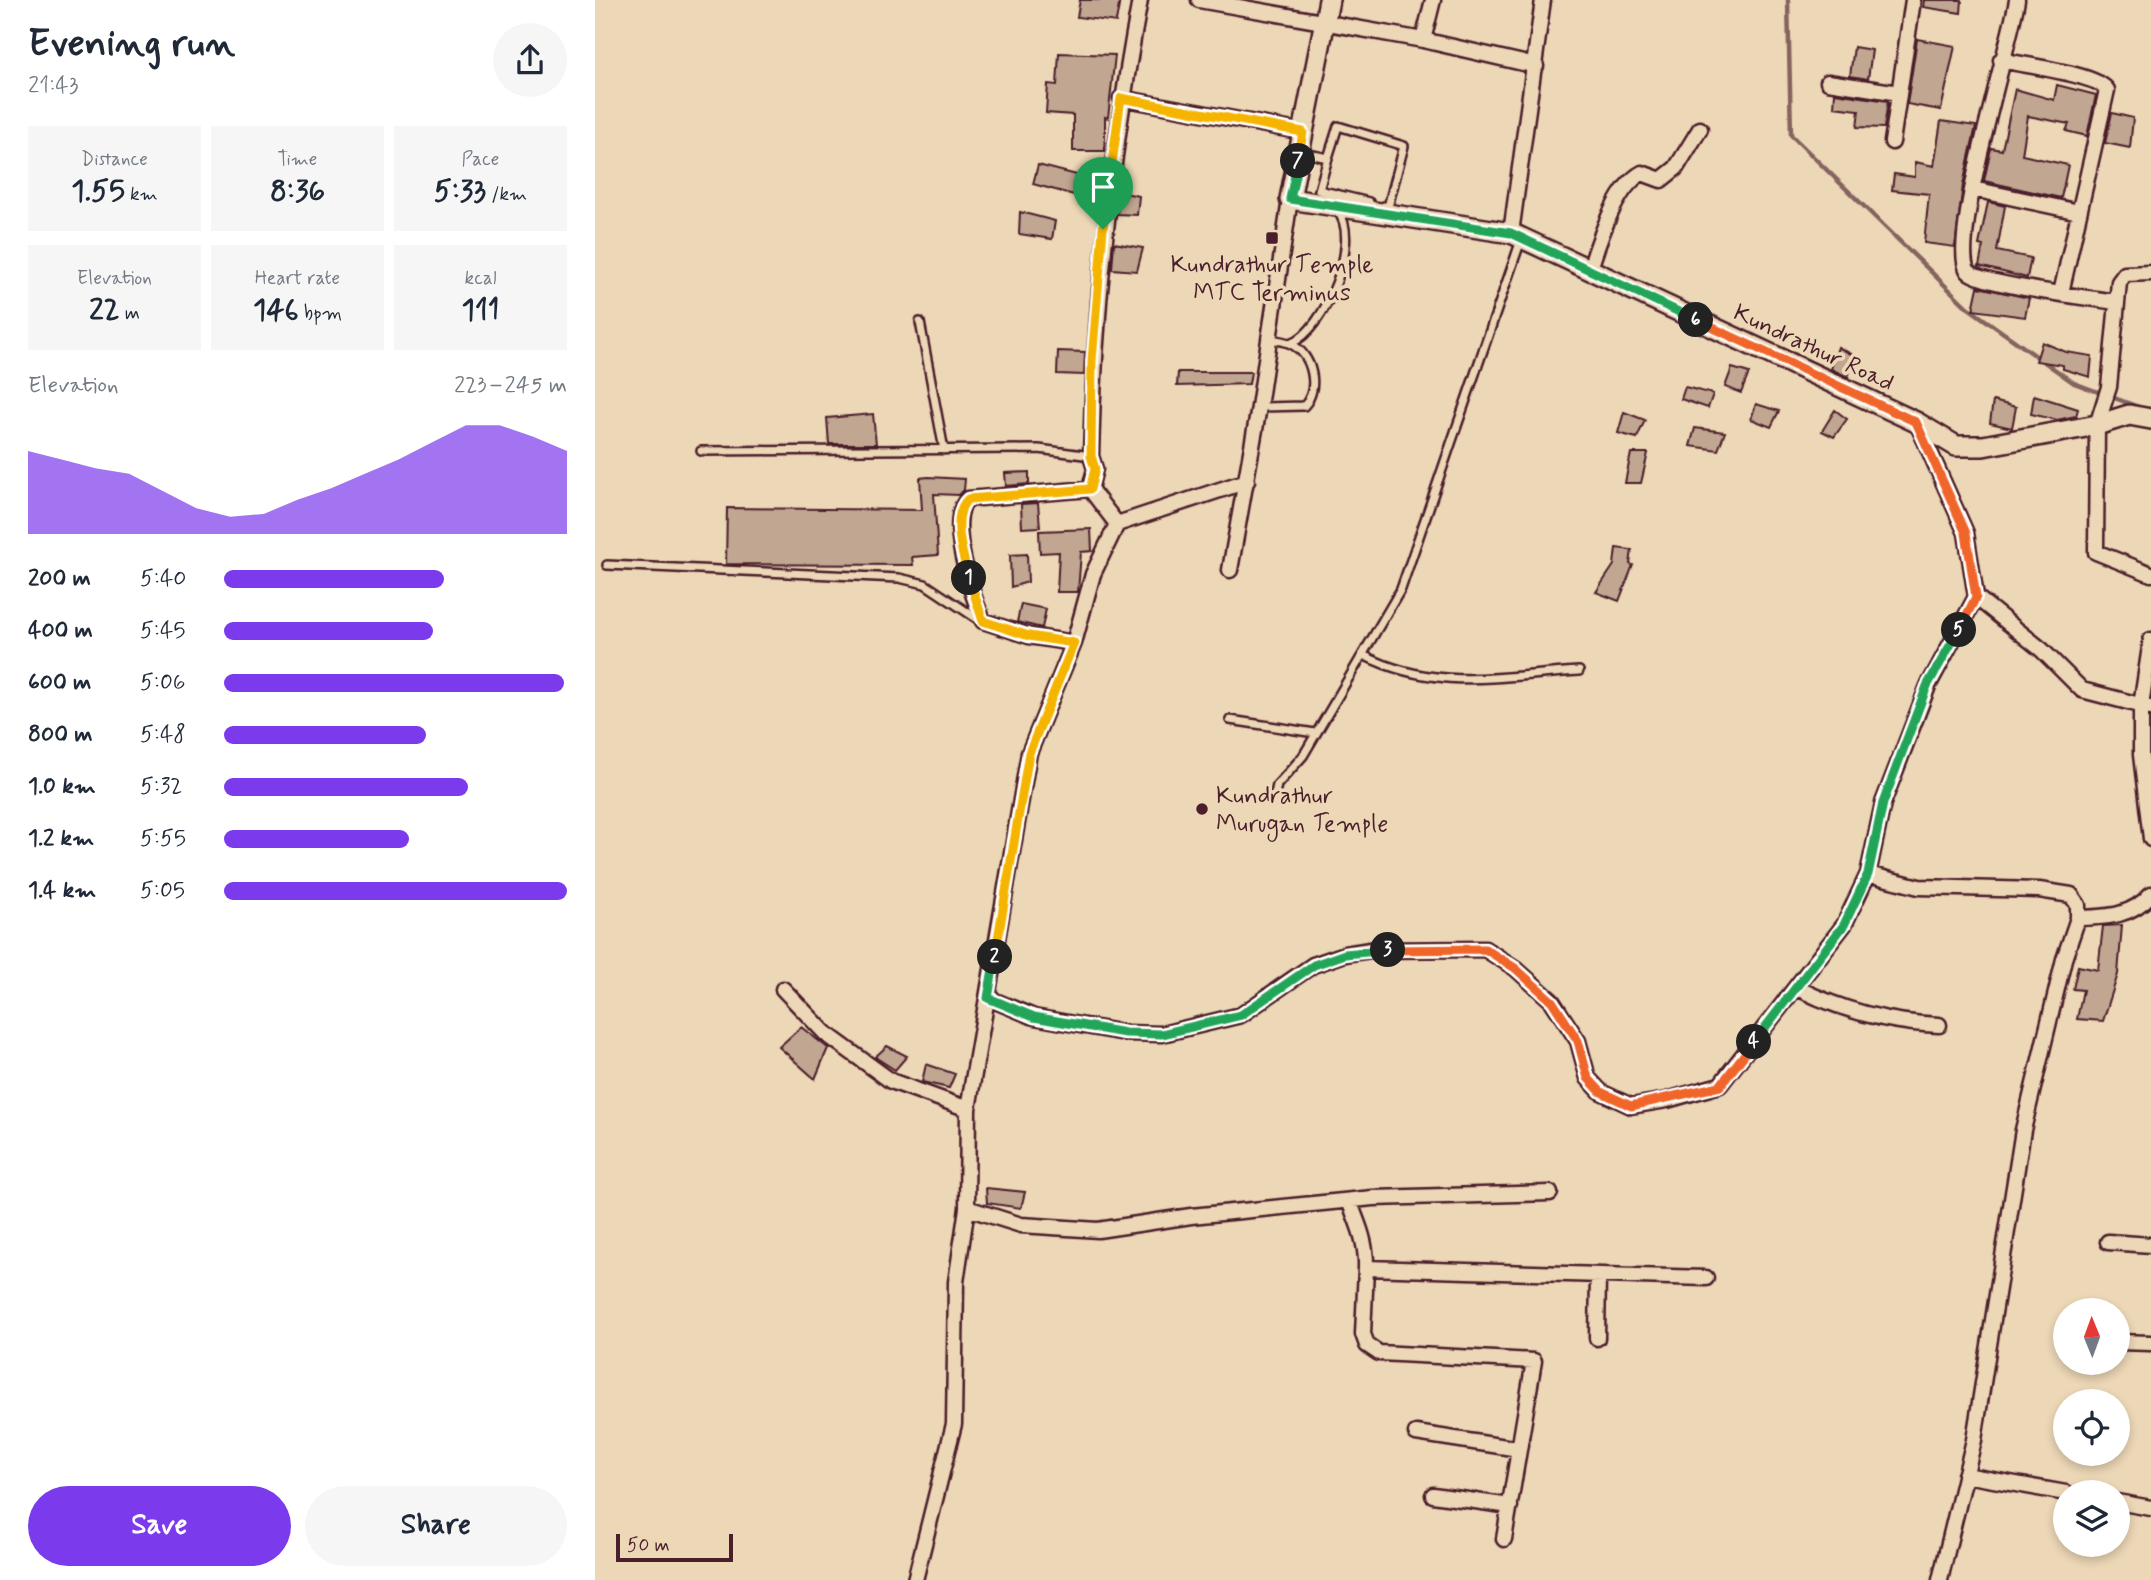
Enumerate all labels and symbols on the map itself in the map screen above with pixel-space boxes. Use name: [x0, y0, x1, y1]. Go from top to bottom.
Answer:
pin: 7: [1281, 144, 1315, 178]
pin: [1073, 157, 1133, 229]
marker: Kundrathur Temple MTC Terminus: [1264, 230, 1280, 246]
place label: Kundrathur Temple MTC Terminus: [1170, 250, 1374, 309]
street label: Kundrathur Road: [1728, 298, 1899, 399]
pin: 6: [1679, 302, 1713, 338]
pin: 1: [951, 560, 987, 596]
pin: 5: [1941, 612, 1977, 648]
place label: Kundrathur Murugan Temple: [1216, 781, 1388, 842]
marker: Kundrathur Murugan Temple: [1194, 801, 1210, 817]
pin: 3: [1371, 932, 1405, 968]
pin: 2: [977, 940, 1013, 974]
pin: 4: [1737, 1024, 1771, 1060]
north arrow: [2053, 1298, 2130, 1376]
scale bar: [616, 1531, 733, 1563]

